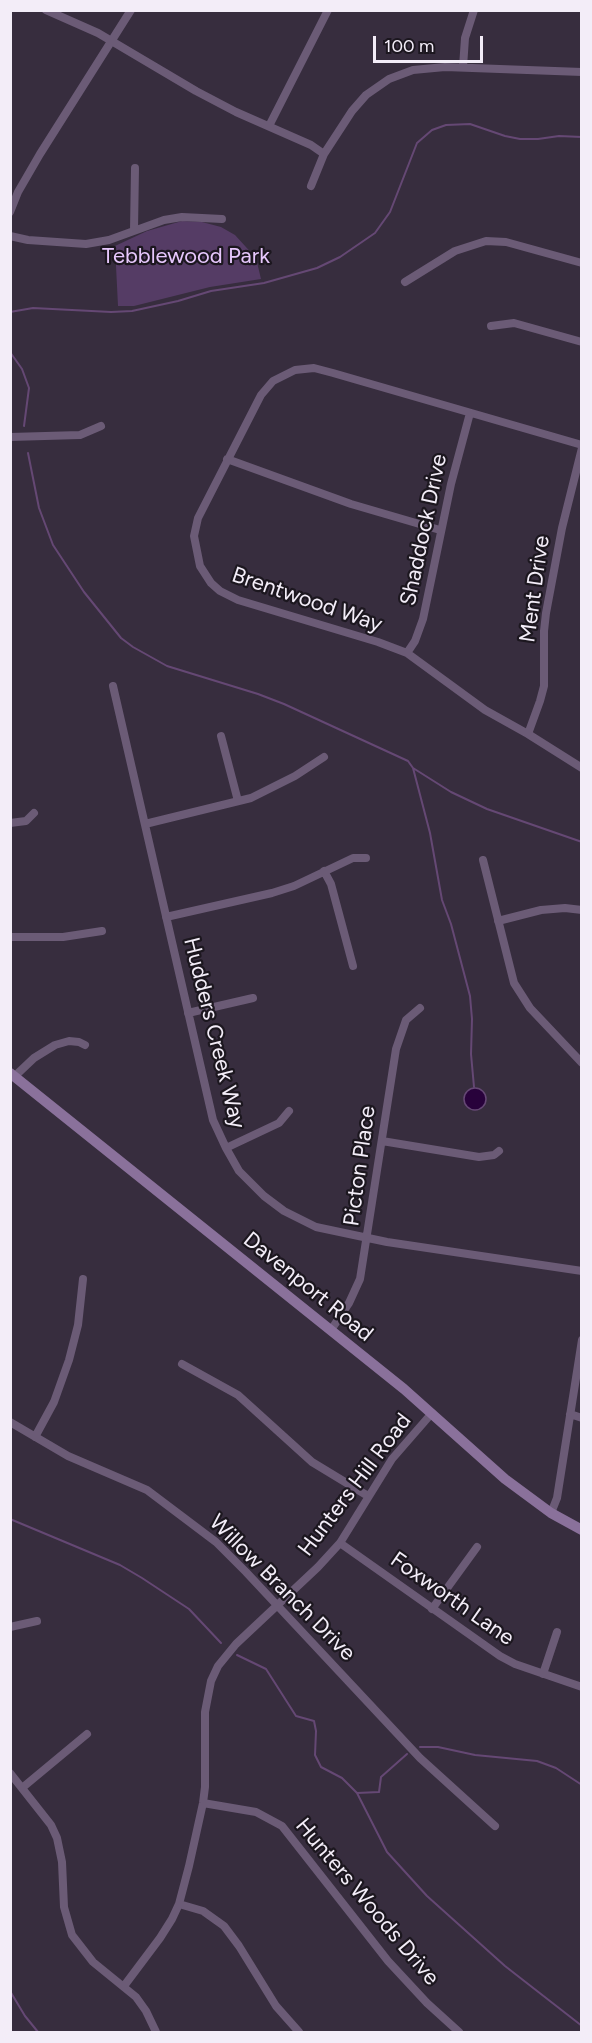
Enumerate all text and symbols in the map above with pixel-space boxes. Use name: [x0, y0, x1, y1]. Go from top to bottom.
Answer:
scale bar: [376, 24, 486, 62]
text: 100 m: [384, 35, 434, 57]
park label: Tebblewood Park: [102, 244, 270, 270]
street label: Shaddock Drive: [395, 452, 453, 608]
street label: Ment Drive: [514, 534, 556, 644]
street label: Brentwood Way: [228, 562, 386, 638]
street label: Hudders Creek Way: [177, 935, 251, 1131]
street label: Picton Place: [338, 1104, 382, 1228]
street label: Davenport Road: [238, 1227, 378, 1347]
street label: Hunters Hill Road: [293, 1408, 417, 1562]
street label: Willow Branch Drive: [203, 1509, 361, 1667]
street label: Foxworth Lane: [385, 1547, 519, 1651]
street label: Hunters Woods Drive: [290, 1813, 444, 1991]

